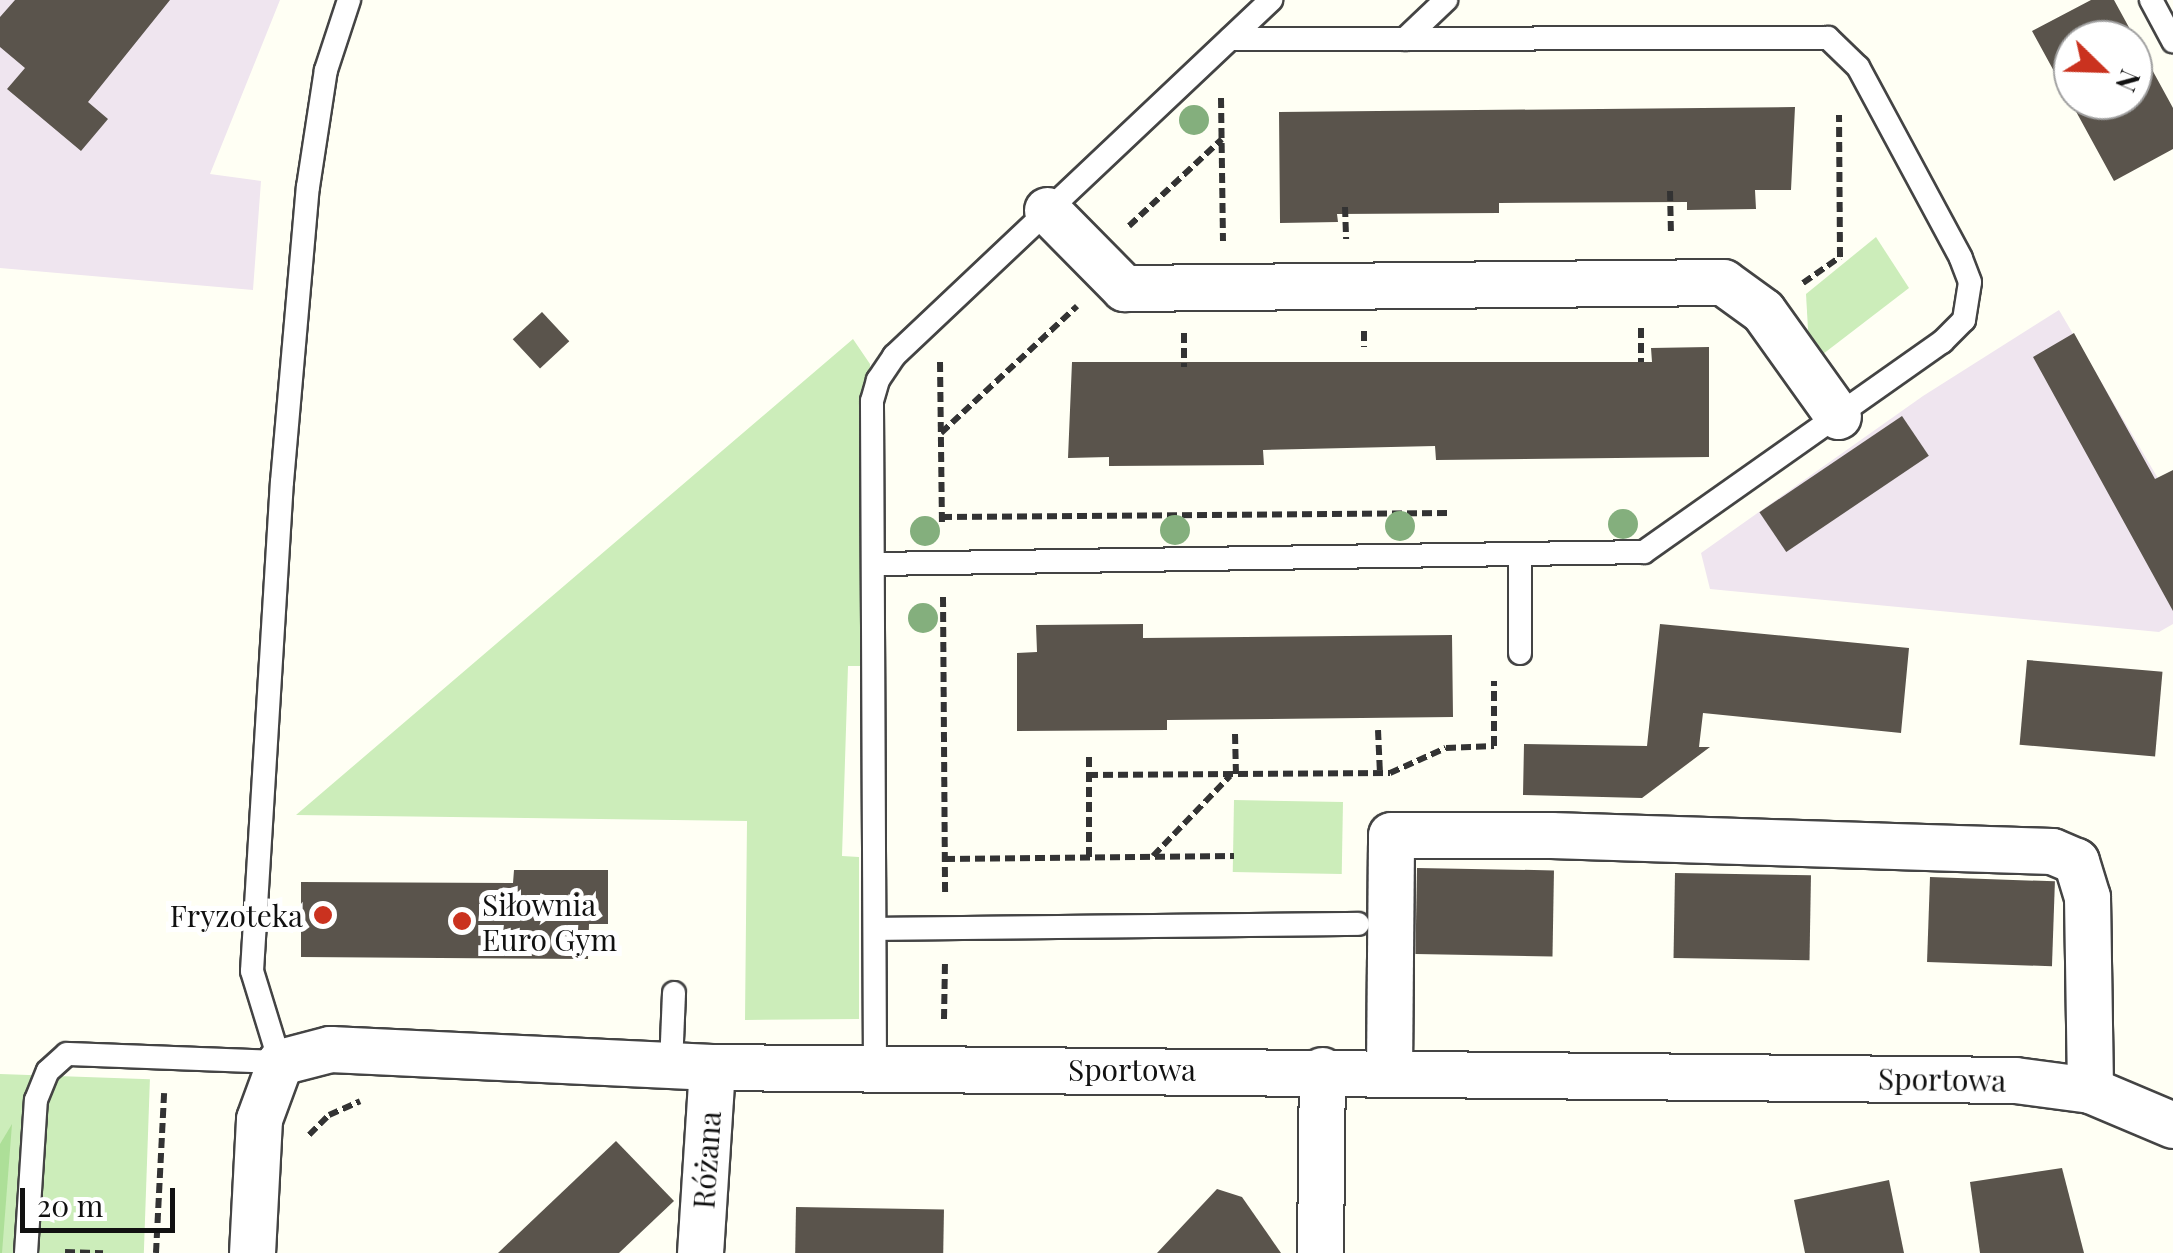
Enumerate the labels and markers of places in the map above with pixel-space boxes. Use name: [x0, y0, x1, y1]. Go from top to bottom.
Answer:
place label: Siłownia Euro Gym: [482, 886, 617, 956]
place label: Fryzoteka: [170, 897, 303, 933]
marker: Fryzoteka: [312, 904, 334, 926]
marker: Siłownia Euro Gym: [451, 910, 473, 932]

